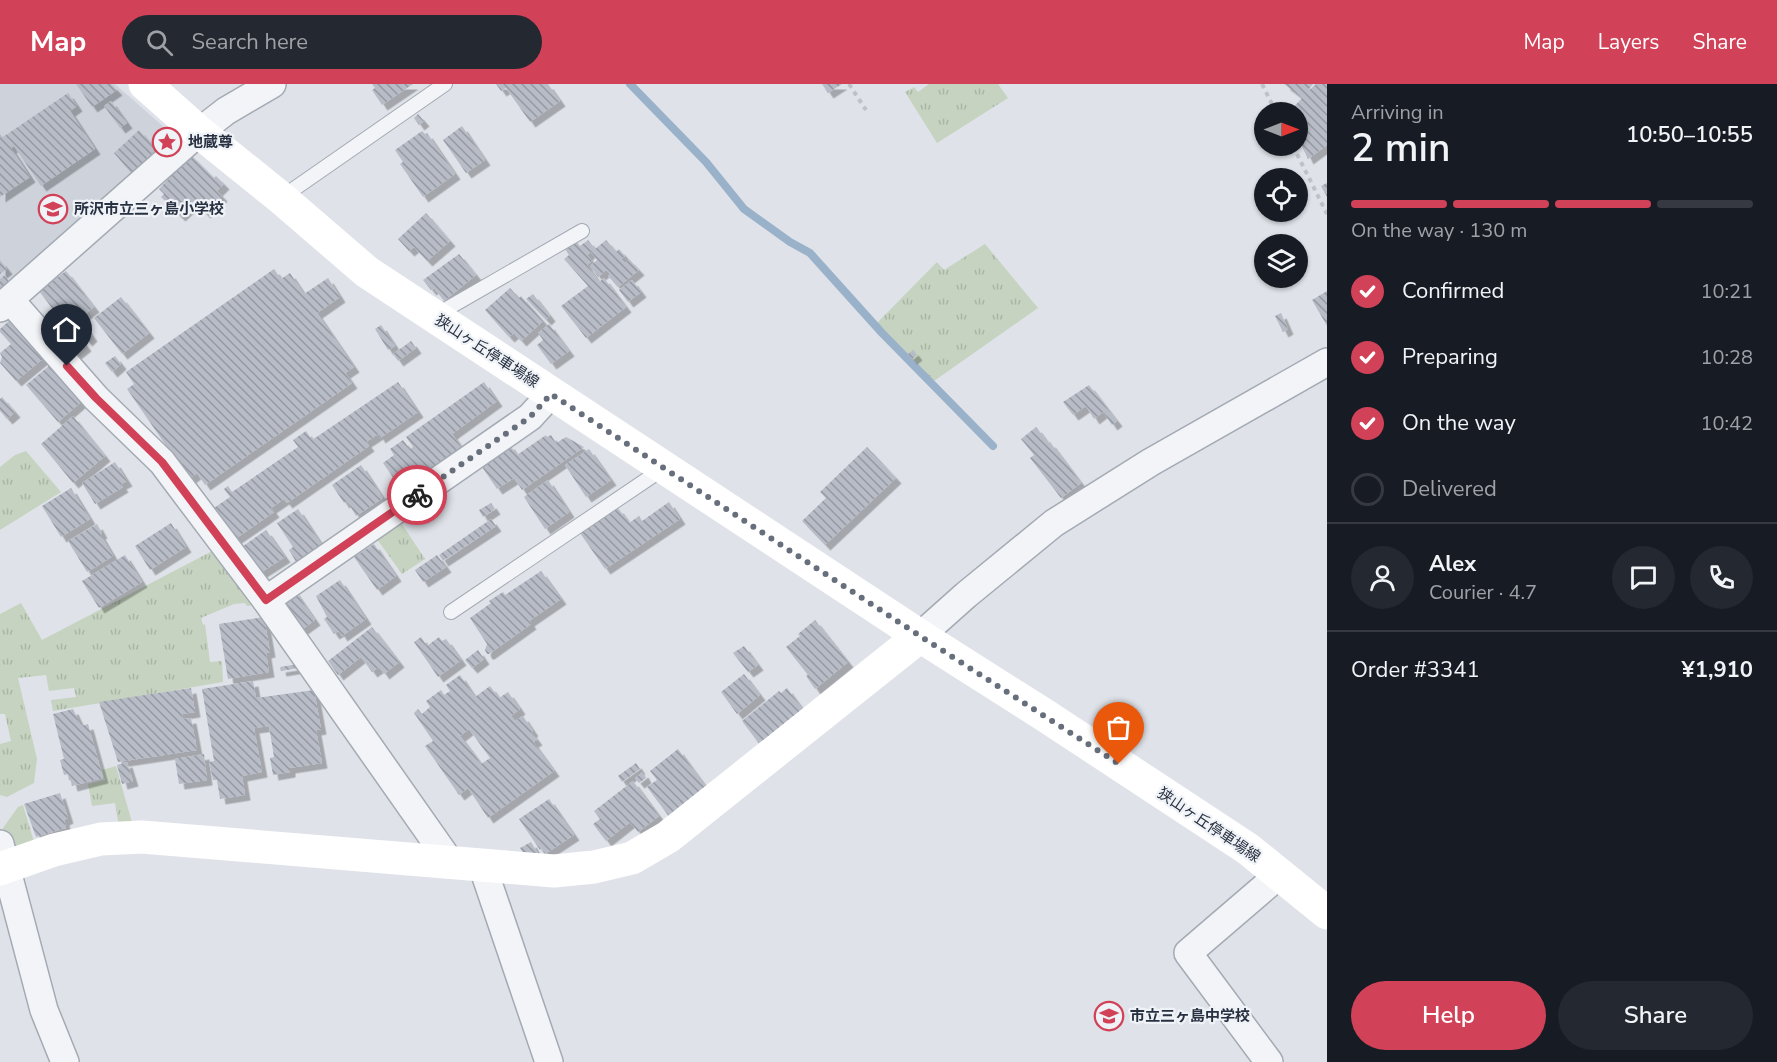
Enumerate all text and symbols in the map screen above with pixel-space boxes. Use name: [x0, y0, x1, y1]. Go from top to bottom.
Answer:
search box: [122, 15, 542, 69]
text: Map: [30, 23, 86, 61]
icon: search: [143, 26, 176, 59]
text: Search here: [191, 27, 308, 57]
text: Map: [1523, 28, 1565, 56]
text: Layers: [1598, 28, 1659, 56]
text: Share: [1692, 28, 1747, 56]
text: Arriving in: [1351, 99, 1444, 126]
north arrow: [1254, 102, 1308, 156]
map controls: [1254, 102, 1308, 288]
text: 10:50–10:55: [1626, 120, 1753, 150]
text: 2 min: [1351, 122, 1450, 175]
place icon: 地蔵尊: [151, 126, 183, 158]
place label: 地蔵尊: [188, 132, 233, 152]
button: locate: [1254, 168, 1308, 222]
school or university icon: 所沢市立三ヶ島小学校: [37, 193, 69, 225]
place label: 所沢市立三ヶ島小学校: [74, 199, 224, 219]
text: On the way · 130 m: [1351, 217, 1527, 244]
button: layers: [1254, 234, 1308, 288]
icon: check: [1351, 275, 1384, 308]
text: Confirmed: [1402, 276, 1504, 306]
text: 10:21: [1700, 278, 1753, 305]
pin: [41, 304, 92, 366]
street label: 狭山ヶ丘停車場線: [431, 310, 543, 392]
icon: home: [50, 313, 83, 346]
icon: check: [1351, 341, 1384, 374]
text: Preparing: [1402, 342, 1498, 372]
text: 10:28: [1700, 344, 1753, 371]
icon: check: [1351, 407, 1384, 440]
text: On the way: [1402, 408, 1516, 438]
text: 10:42: [1700, 410, 1753, 437]
courier: [387, 465, 447, 525]
text: Delivered: [1402, 474, 1497, 504]
icon: bike: [401, 479, 434, 512]
button: person: [1351, 546, 1414, 609]
button: chat: [1612, 546, 1675, 609]
button: phone: [1690, 546, 1753, 609]
text: Alex: [1429, 549, 1476, 579]
text: Courier · 4.7: [1429, 579, 1537, 606]
text: Order #3341: [1351, 655, 1480, 685]
text: ¥1,910: [1682, 655, 1753, 685]
pin: [1093, 702, 1144, 764]
icon: bag: [1102, 711, 1135, 744]
street label: 狭山ヶ丘停車場線: [1154, 783, 1264, 867]
button: Help: [1351, 981, 1546, 1050]
button: Share: [1558, 981, 1753, 1050]
school or university icon: 市立三ヶ島中学校: [1093, 1000, 1125, 1032]
place label: 市立三ヶ島中学校: [1130, 1006, 1250, 1026]

